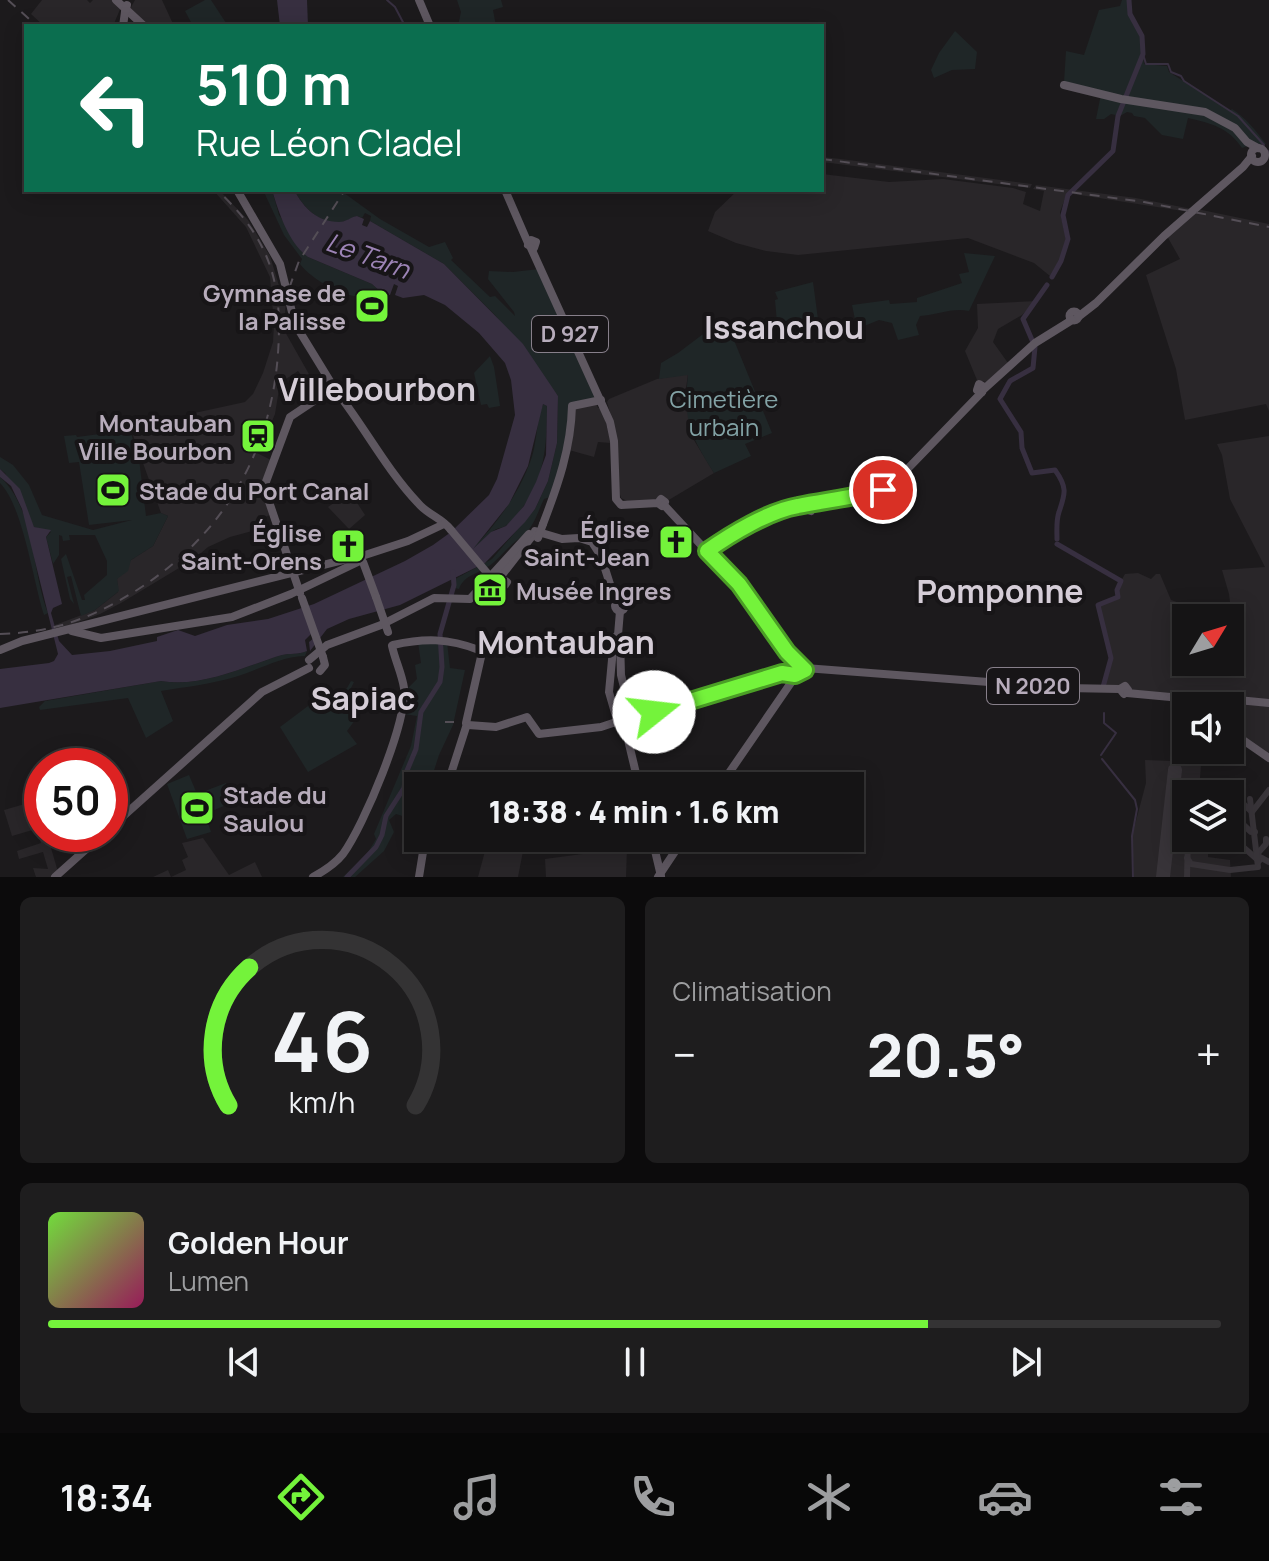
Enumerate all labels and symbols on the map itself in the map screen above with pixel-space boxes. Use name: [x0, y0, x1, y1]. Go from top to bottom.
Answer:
water label: Le Tarn: [321, 223, 416, 287]
place label: Gymnase de la Palisse: [203, 276, 346, 337]
sports icon: Gymnase de la Palisse: [353, 287, 391, 325]
district label: Issanchou: [704, 305, 864, 349]
road number: D 927: [532, 316, 608, 352]
district label: Villebourbon: [278, 367, 476, 411]
park label: Cimetière urbain: [670, 382, 778, 443]
place label: Montauban Ville Bourbon: [78, 406, 232, 467]
station icon: Montauban Ville Bourbon: [239, 417, 277, 455]
pin: [849, 456, 917, 524]
sports icon: Stade du Port Canal: [94, 471, 132, 509]
place label: Stade du Port Canal: [139, 474, 370, 507]
place label: Église Saint-Jean: [524, 512, 650, 573]
place label: Église Saint-Orens: [181, 516, 322, 577]
church icon: Église Saint-Jean: [657, 523, 695, 561]
church icon: Église Saint-Orens: [329, 527, 367, 565]
district label: Pomponne: [916, 569, 1084, 613]
museum icon: Musée Ingres: [471, 571, 509, 609]
place label: Musée Ingres: [516, 574, 672, 607]
north arrow: [1172, 604, 1244, 676]
district label: Montauban: [477, 620, 655, 664]
road number: N 2020: [987, 668, 1079, 704]
position arrow: [612, 670, 696, 754]
district label: Sapiac: [310, 676, 416, 720]
speed limit sign: 50: [24, 748, 128, 852]
place label: Stade du Saulou: [223, 778, 327, 839]
sports icon: Stade du Saulou: [178, 789, 216, 827]

